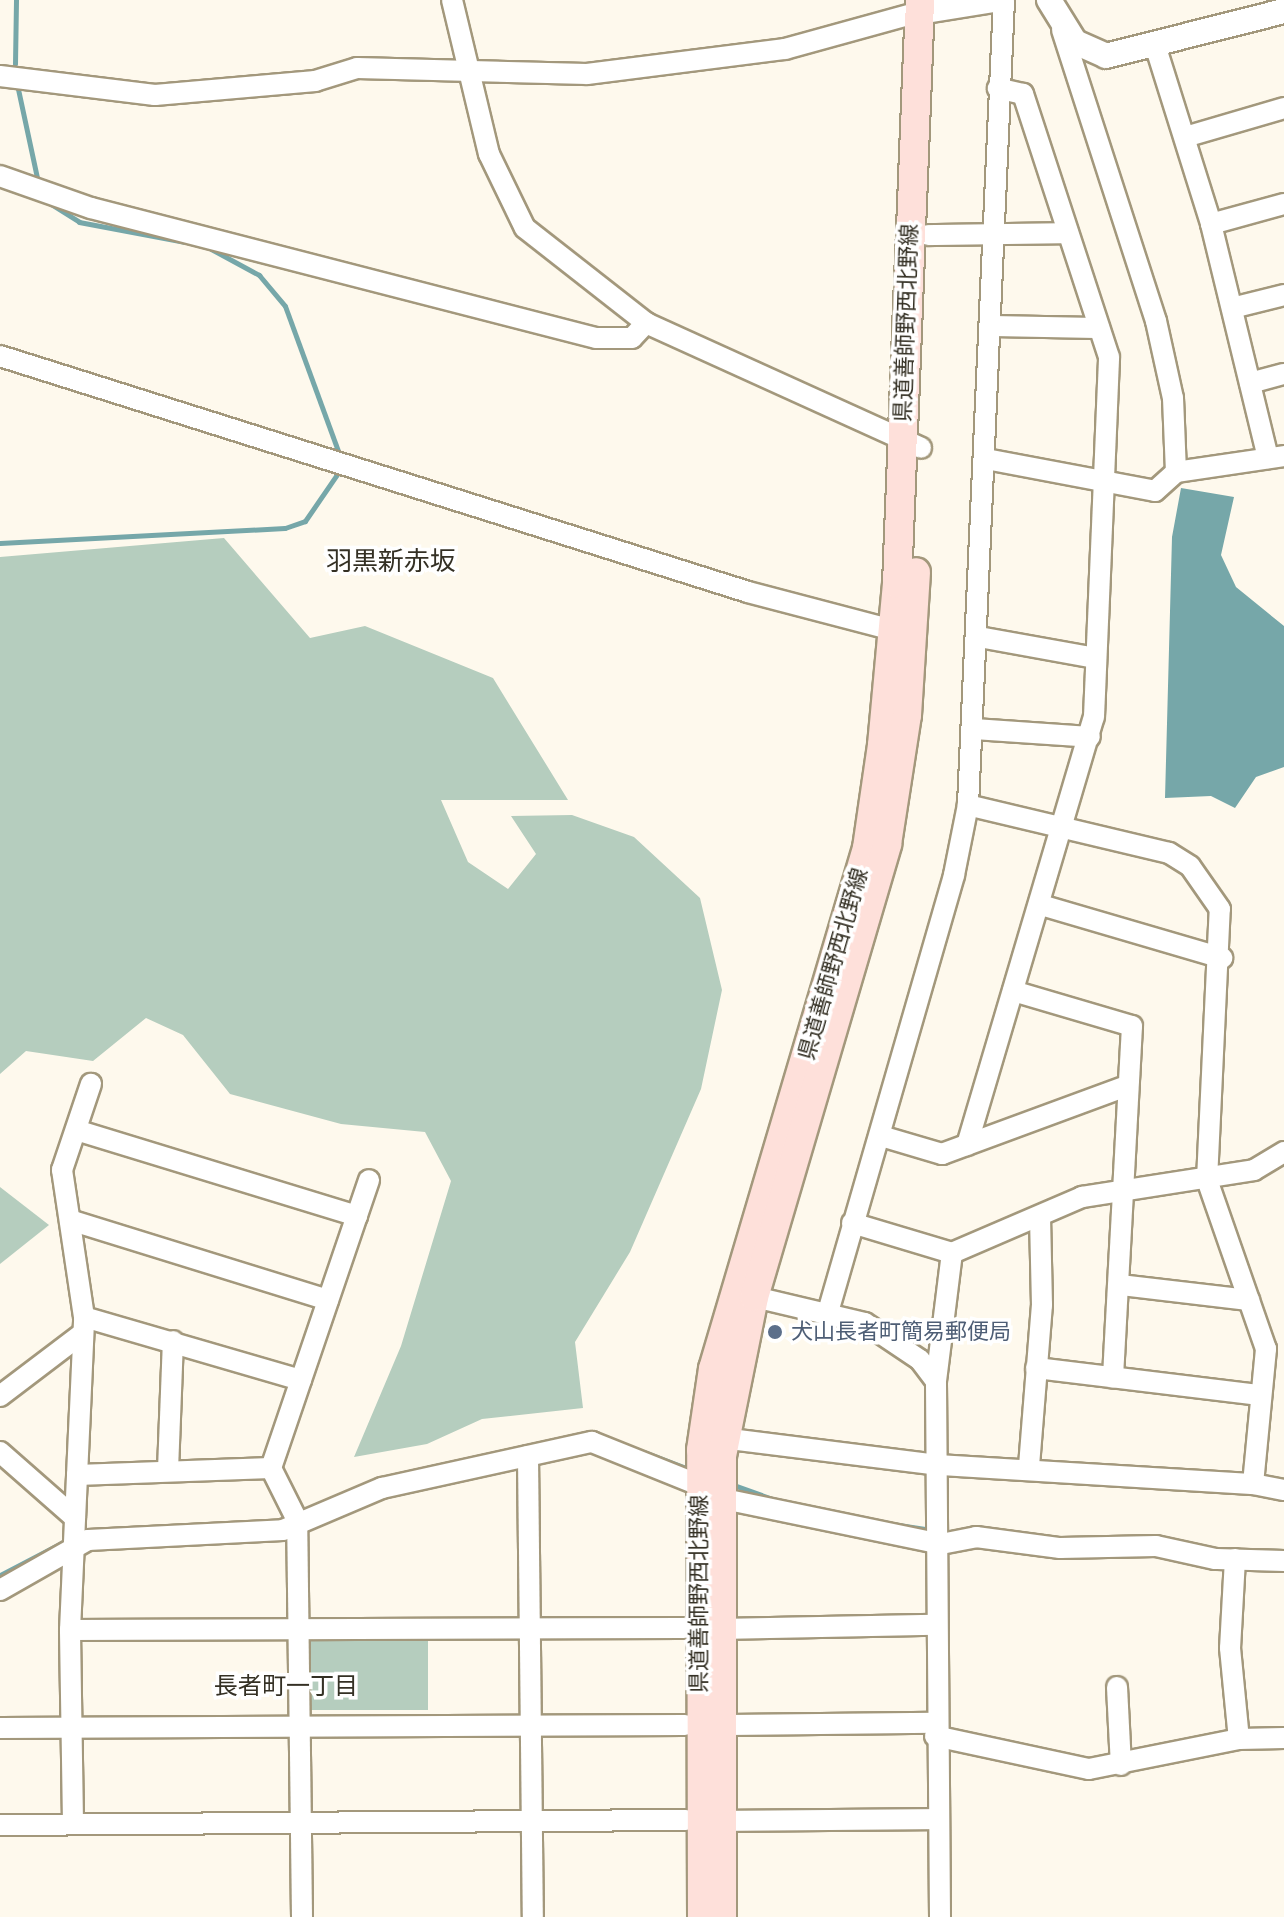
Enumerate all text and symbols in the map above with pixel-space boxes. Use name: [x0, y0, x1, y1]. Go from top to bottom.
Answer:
street label: 県道善師野西北野線: [889, 224, 923, 422]
district label: 羽黒新赤坂: [326, 546, 456, 578]
street label: 県道善師野西北野線: [793, 865, 873, 1063]
place label: 犬山長者町簡易郵便局: [791, 1319, 1011, 1345]
marker: 犬山長者町簡易郵便局: [766, 1323, 784, 1341]
street label: 県道善師野西北野線: [686, 1495, 712, 1693]
district label: 長者町一丁目: [214, 1672, 358, 1700]

